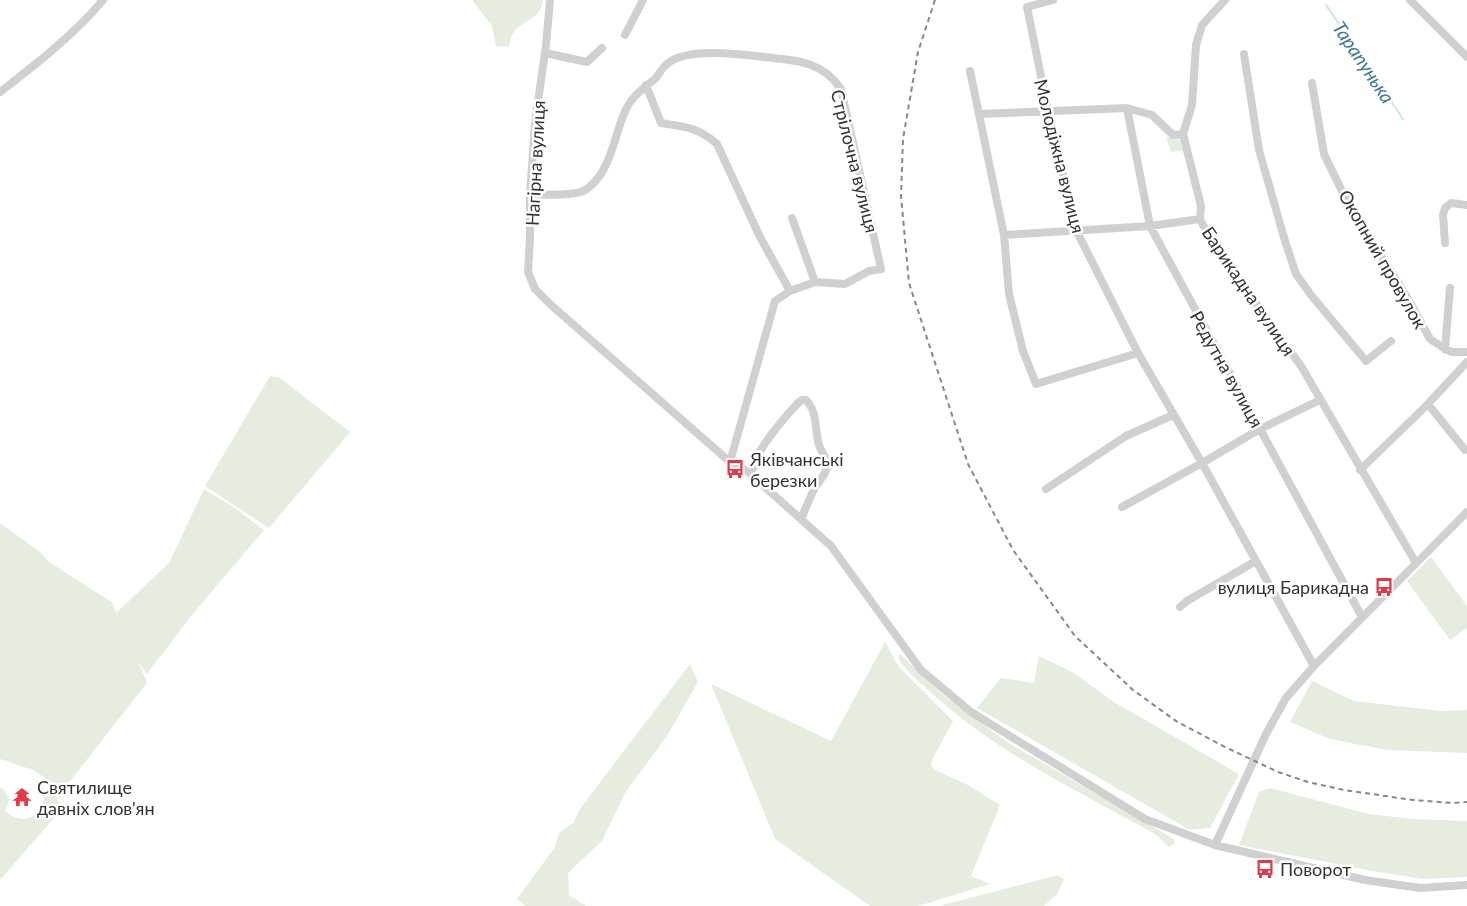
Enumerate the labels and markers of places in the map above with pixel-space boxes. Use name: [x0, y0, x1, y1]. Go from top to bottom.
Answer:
place label: Яківчанські березки: [749, 448, 844, 491]
bus stop icon: Яківчанські березки: [724, 458, 746, 480]
place label: вулиця Барикадна: [1218, 576, 1369, 598]
bus stop icon: вулиця Барикадна: [1373, 576, 1395, 598]
place label: Святилище давніх слов'ян: [37, 776, 155, 819]
temple icon: Святилище давніх слов'ян: [11, 786, 33, 808]
bus stop icon: Поворот: [1254, 858, 1276, 880]
place label: Поворот: [1280, 858, 1351, 880]

